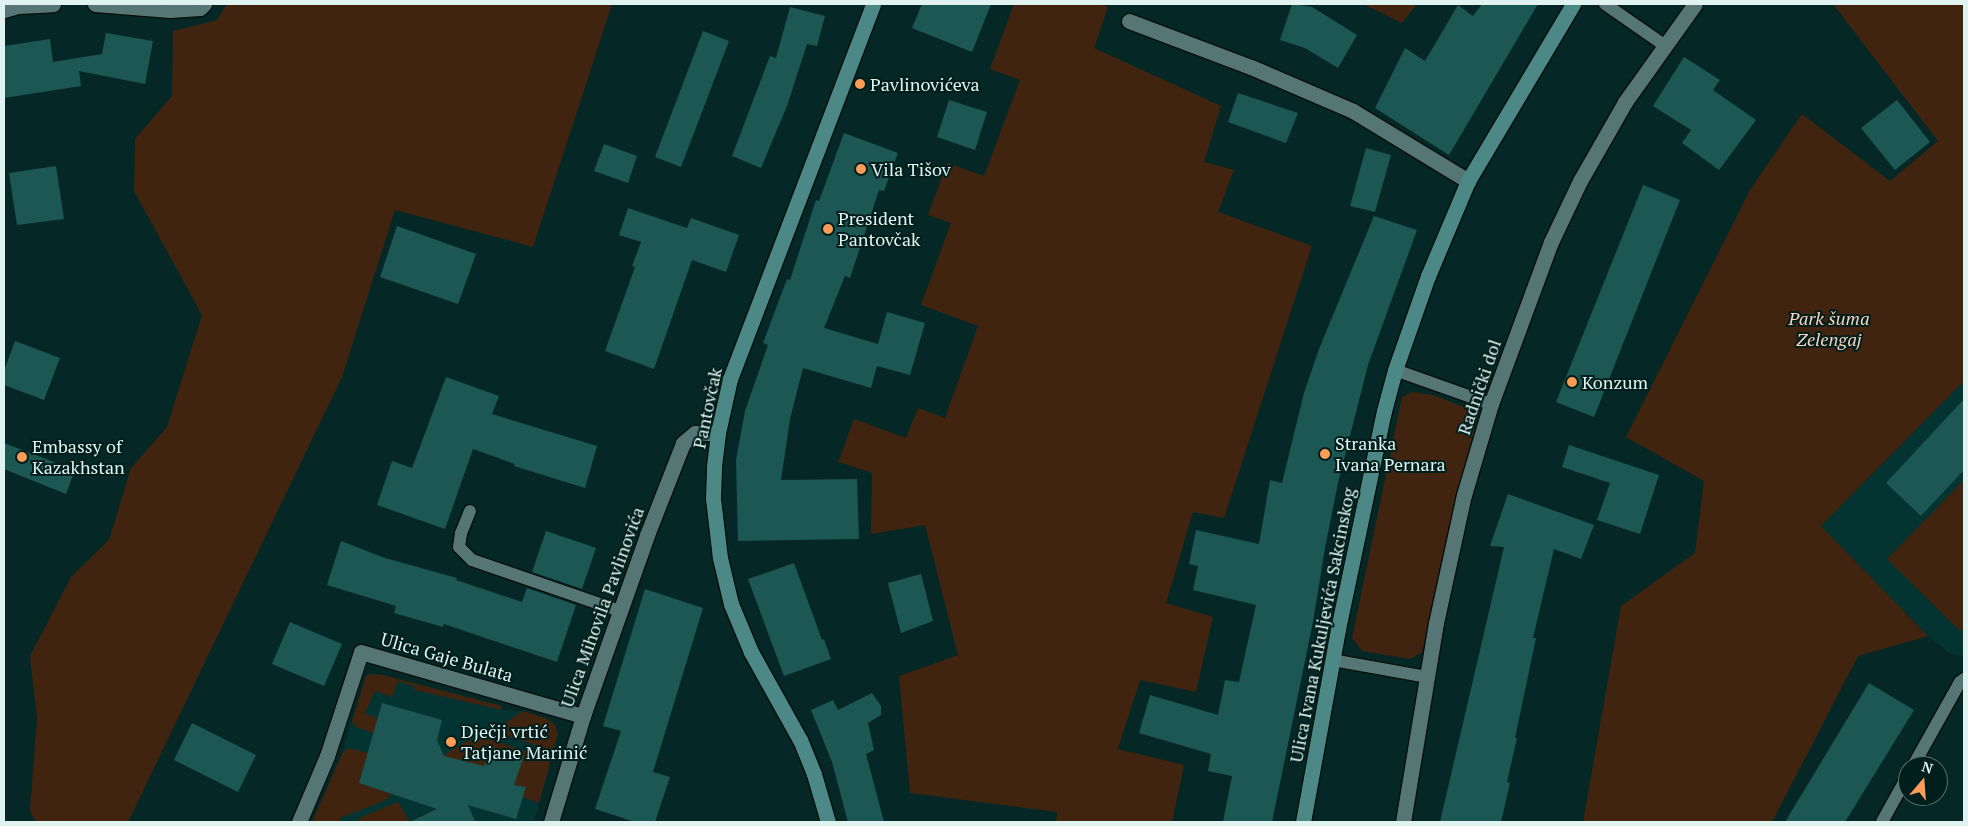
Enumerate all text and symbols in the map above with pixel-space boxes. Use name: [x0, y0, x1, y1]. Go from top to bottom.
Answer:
place label: Pavlinovićeva: [870, 73, 980, 95]
marker: Pavlinovićeva: [854, 78, 866, 90]
place label: Vila Tišov: [871, 158, 951, 180]
marker: Vila Tišov: [855, 163, 867, 175]
place label: President Pantovčak: [838, 208, 920, 250]
marker: President Pantovčak: [822, 223, 834, 235]
park label: Park šuma Zelengaj: [1788, 308, 1870, 350]
street label: Radnički dol: [1453, 336, 1505, 438]
street label: Pantovčak: [688, 365, 726, 451]
place label: Konzum: [1582, 371, 1648, 393]
marker: Konzum: [1566, 376, 1578, 388]
place label: Stranka Ivana Pernara: [1335, 433, 1446, 476]
place label: Embassy of Kazakhstan: [32, 436, 125, 478]
marker: Stranka Ivana Pernara: [1319, 448, 1331, 460]
marker: Embassy of Kazakhstan: [16, 451, 28, 463]
street label: Ulica Ivana Kukuljevića Sakcinskog: [1285, 486, 1359, 764]
street label: Ulica Mihovila Pavlinovića: [556, 504, 648, 710]
street label: Ulica Gaje Bulata: [378, 628, 516, 686]
place label: Dječji vrtić Tatjane Marinić: [461, 721, 587, 764]
marker: Dječji vrtić Tatjane Marinić: [445, 736, 457, 748]
north arrow: [1898, 756, 1948, 806]
text: N: [1919, 757, 1935, 778]

